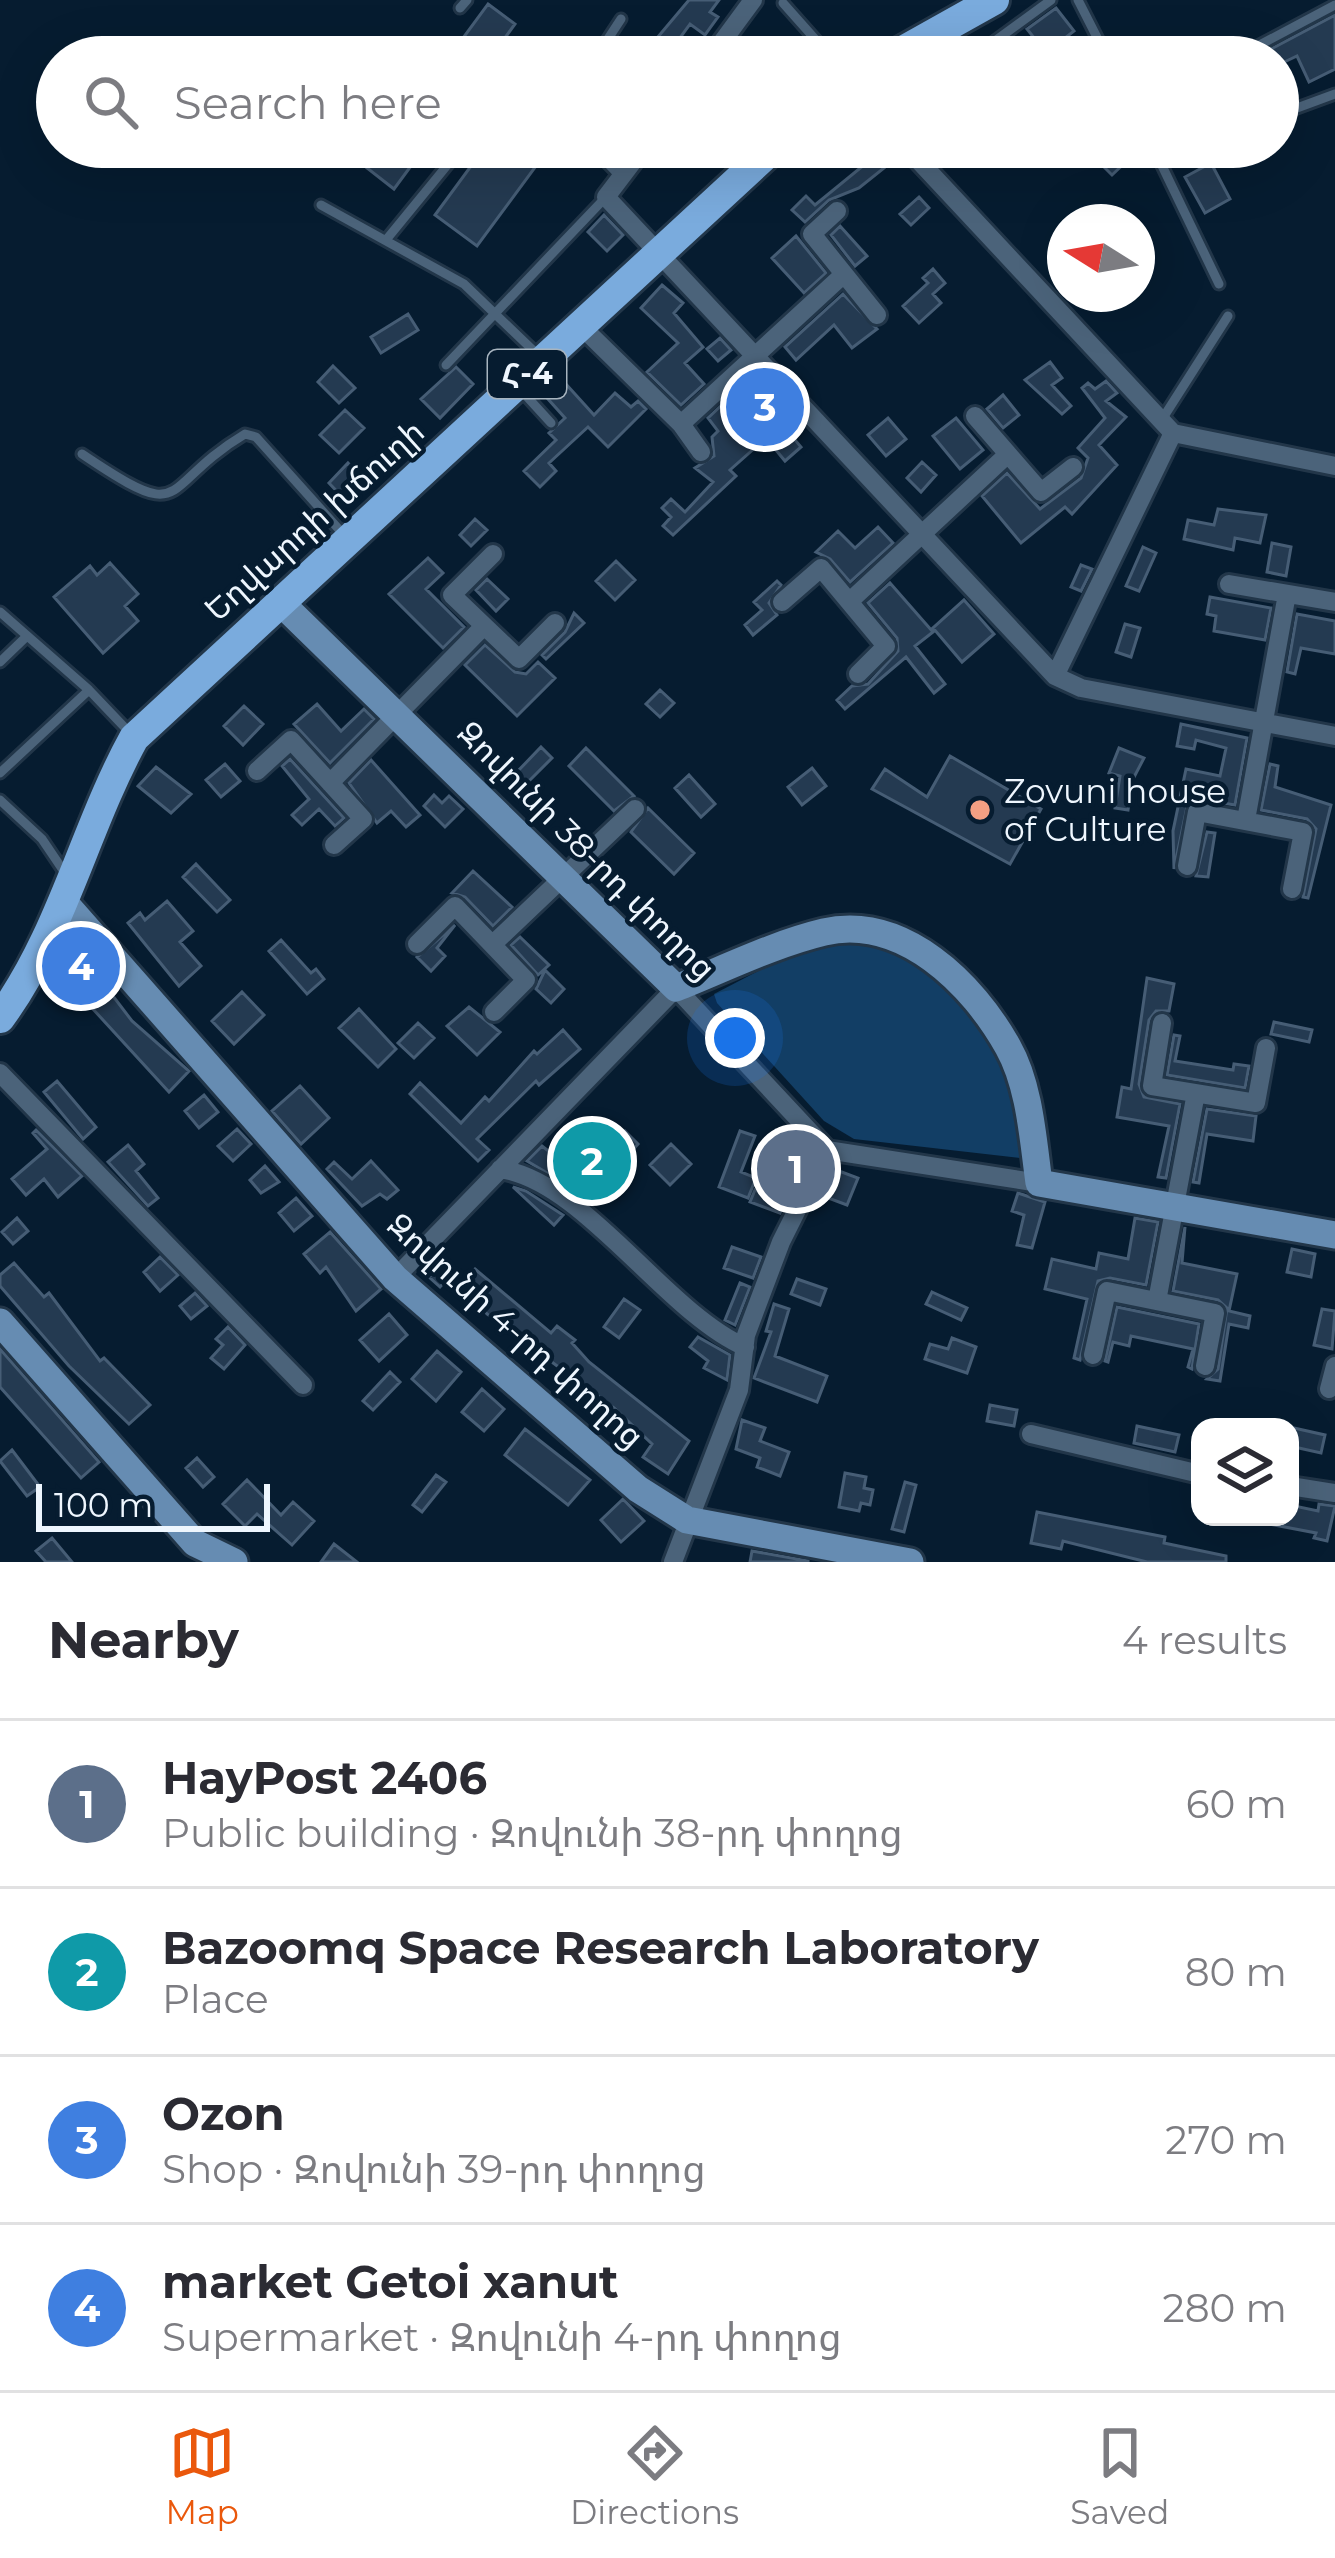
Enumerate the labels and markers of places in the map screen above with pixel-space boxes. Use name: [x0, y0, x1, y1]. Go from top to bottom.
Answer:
pin: 3: [726, 362, 804, 452]
place label: Zovuni house of Culture: [1004, 771, 1226, 849]
marker: Zovuni house of Culture: [967, 797, 993, 823]
pin: 4: [42, 921, 120, 1011]
pin: 2: [553, 1116, 631, 1206]
pin: 1: [757, 1124, 835, 1214]

